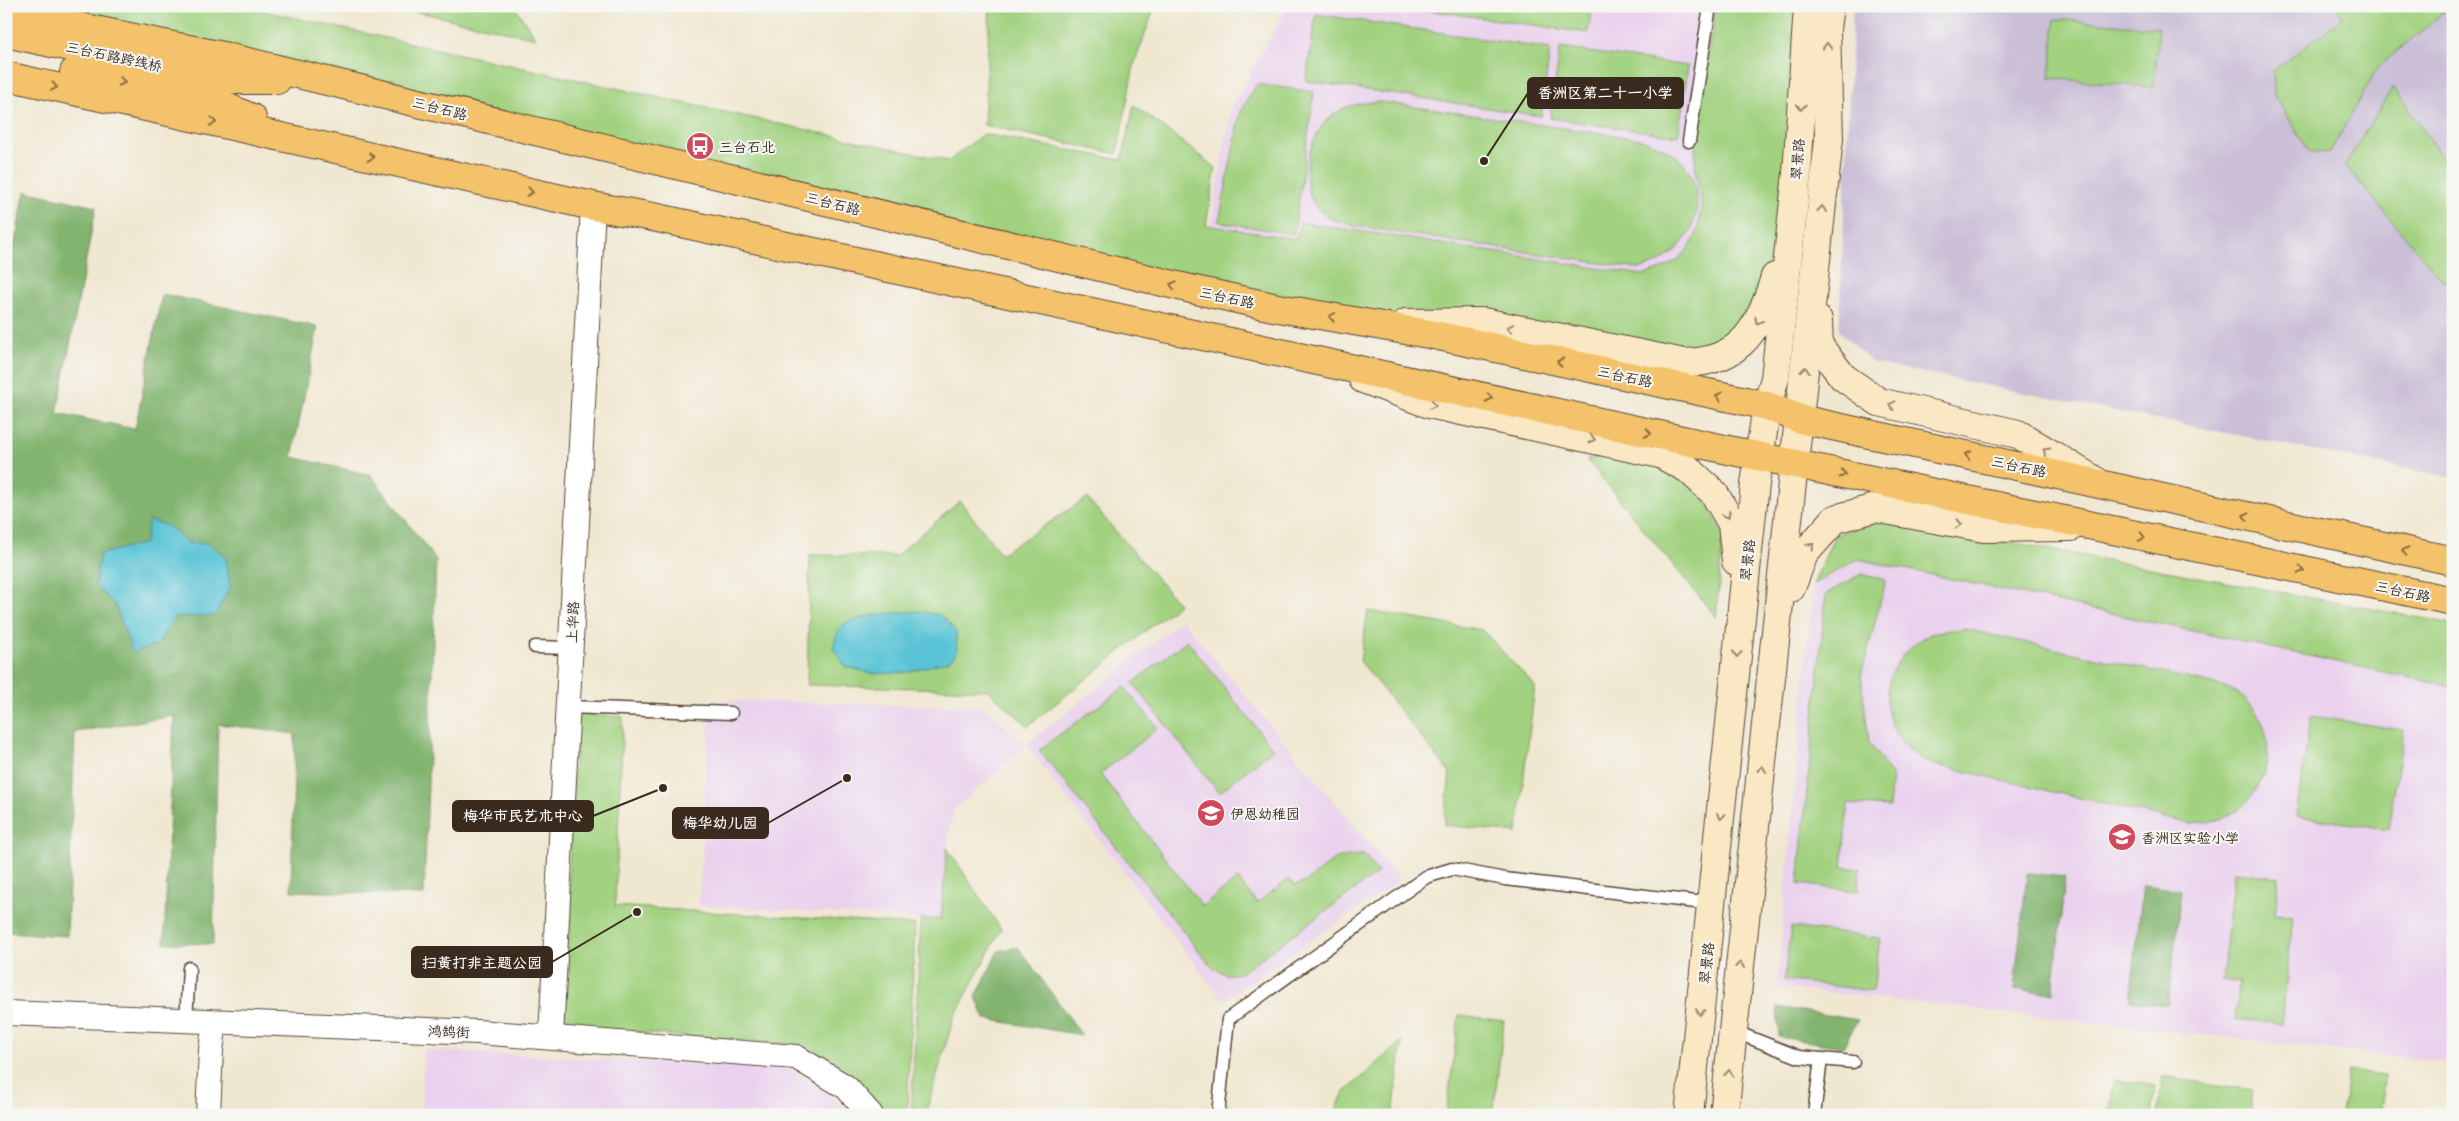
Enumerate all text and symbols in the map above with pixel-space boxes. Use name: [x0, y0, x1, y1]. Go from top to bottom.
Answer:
street label: 三台石路跨线桥: [64, 37, 164, 75]
one-way arrow: [1821, 42, 1832, 50]
one-way arrow: [118, 76, 127, 87]
callout: 香洲区第二十一小学: [1528, 78, 1683, 108]
one-way arrow: [49, 81, 58, 92]
text: 香洲区第二十一小学: [1537, 82, 1673, 102]
street label: 三台石路: [411, 92, 469, 124]
one-way arrow: [1796, 104, 1807, 112]
one-way arrow: [208, 116, 217, 127]
bus stop icon: 三台石北: [685, 131, 715, 161]
place label: 三台石北: [719, 137, 775, 156]
street label: 翠景路: [1786, 137, 1808, 181]
one-way arrow: [367, 151, 376, 162]
one-way arrow: [525, 186, 534, 197]
street label: 三台石路: [804, 187, 862, 219]
one-way arrow: [1816, 204, 1827, 212]
one-way arrow: [1168, 280, 1177, 291]
street label: 三台石路: [1198, 282, 1256, 312]
one-way arrow: [1327, 313, 1336, 323]
one-way arrow: [1754, 316, 1764, 325]
one-way arrow: [1506, 323, 1514, 333]
one-way arrow: [1556, 357, 1564, 368]
street label: 三台石路: [1596, 361, 1654, 391]
one-way arrow: [1799, 366, 1810, 374]
one-way arrow: [1714, 391, 1723, 401]
one-way arrow: [1485, 392, 1494, 403]
one-way arrow: [1428, 399, 1436, 409]
one-way arrow: [1887, 400, 1896, 411]
one-way arrow: [1644, 427, 1653, 438]
one-way arrow: [1587, 433, 1596, 444]
one-way arrow: [2043, 447, 2052, 457]
one-way arrow: [1963, 450, 1972, 461]
street label: 三台石路: [1990, 451, 2048, 481]
one-way arrow: [1839, 468, 1848, 479]
one-way arrow: [1720, 510, 1730, 519]
one-way arrow: [2242, 511, 2251, 522]
one-way arrow: [1954, 518, 1963, 528]
one-way arrow: [2138, 531, 2147, 542]
street label: 翠景路: [1735, 538, 1759, 582]
one-way arrow: [1806, 543, 1815, 552]
one-way arrow: [2401, 546, 2410, 557]
one-way arrow: [2297, 564, 2306, 575]
street label: 三台石路: [2374, 576, 2432, 606]
street label: 上华路: [561, 601, 583, 643]
one-way arrow: [1732, 650, 1743, 658]
one-way arrow: [1756, 764, 1767, 772]
school or university icon: 伊恩幼稚园: [1196, 798, 1226, 828]
callout: 梅华市民艺术中心: [453, 801, 593, 831]
place label: 伊恩幼稚园: [1230, 804, 1300, 823]
text: 梅华市民艺术中心: [463, 805, 583, 825]
callout: 梅华幼儿园: [673, 808, 768, 838]
text: 梅华幼儿园: [682, 812, 758, 832]
one-way arrow: [1716, 812, 1727, 820]
school or university icon: 香洲区实验小学: [2107, 822, 2137, 852]
place label: 香洲区实验小学: [2141, 828, 2239, 847]
street label: 翠景路: [1694, 941, 1718, 985]
callout: 扫黄打非主题公园: [412, 947, 552, 977]
text: 扫黄打非主题公园: [422, 952, 542, 972]
one-way arrow: [1735, 961, 1746, 969]
one-way arrow: [1695, 1009, 1706, 1017]
street label: 鸿鹄街: [428, 1021, 470, 1041]
one-way arrow: [1723, 1069, 1734, 1077]

